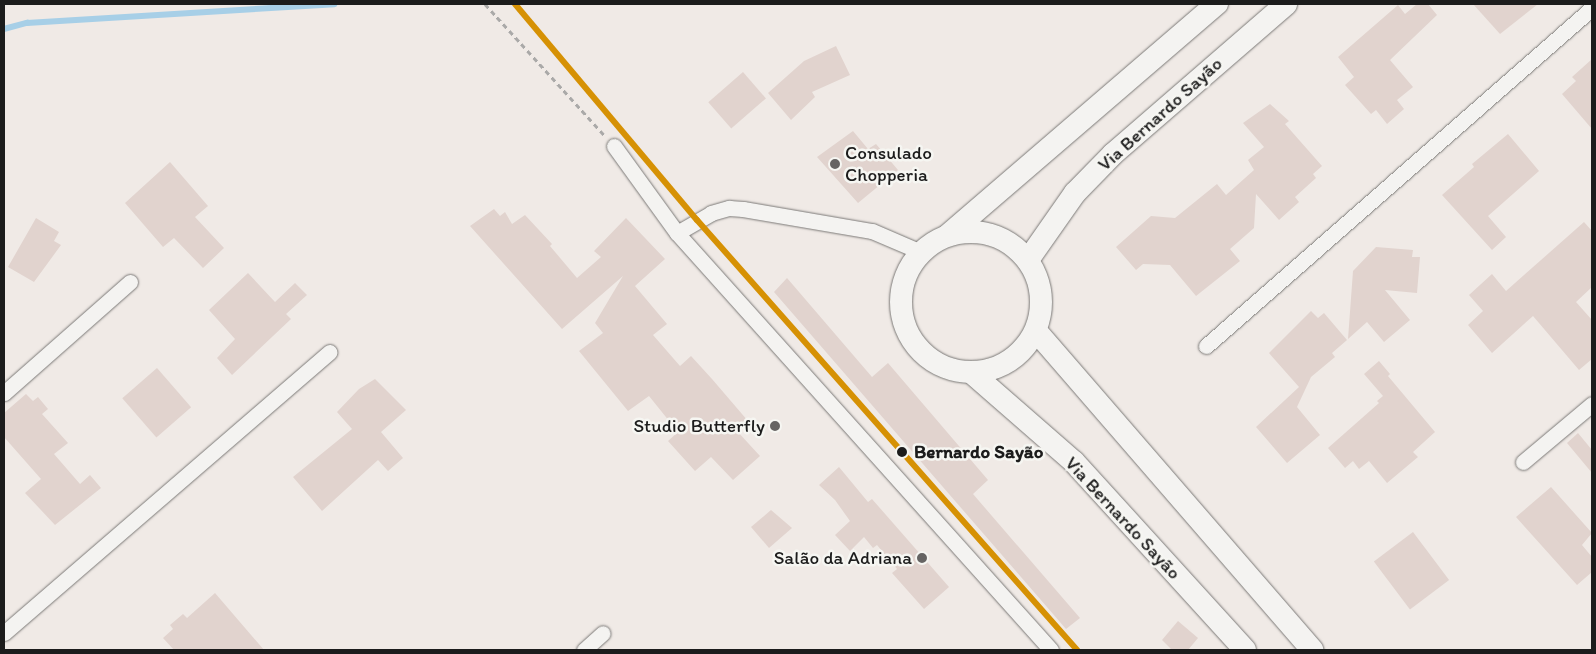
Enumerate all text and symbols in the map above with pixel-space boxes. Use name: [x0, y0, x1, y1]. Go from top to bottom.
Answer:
street label: Via Bernardo Sayão: [1093, 52, 1227, 176]
place label: Consulado Chopperia: [845, 142, 932, 186]
marker: Consulado Chopperia: [829, 158, 841, 170]
place label: Studio Butterfly: [633, 415, 765, 437]
marker: Studio Butterfly: [769, 420, 781, 432]
place label: Bernardo Sayão: [914, 441, 1043, 463]
marker: Bernardo Sayão: [894, 444, 910, 460]
street label: Via Bernardo Sayão: [1061, 452, 1185, 584]
place label: Salão da Adriana: [773, 547, 912, 569]
marker: Salão da Adriana: [916, 552, 928, 564]

